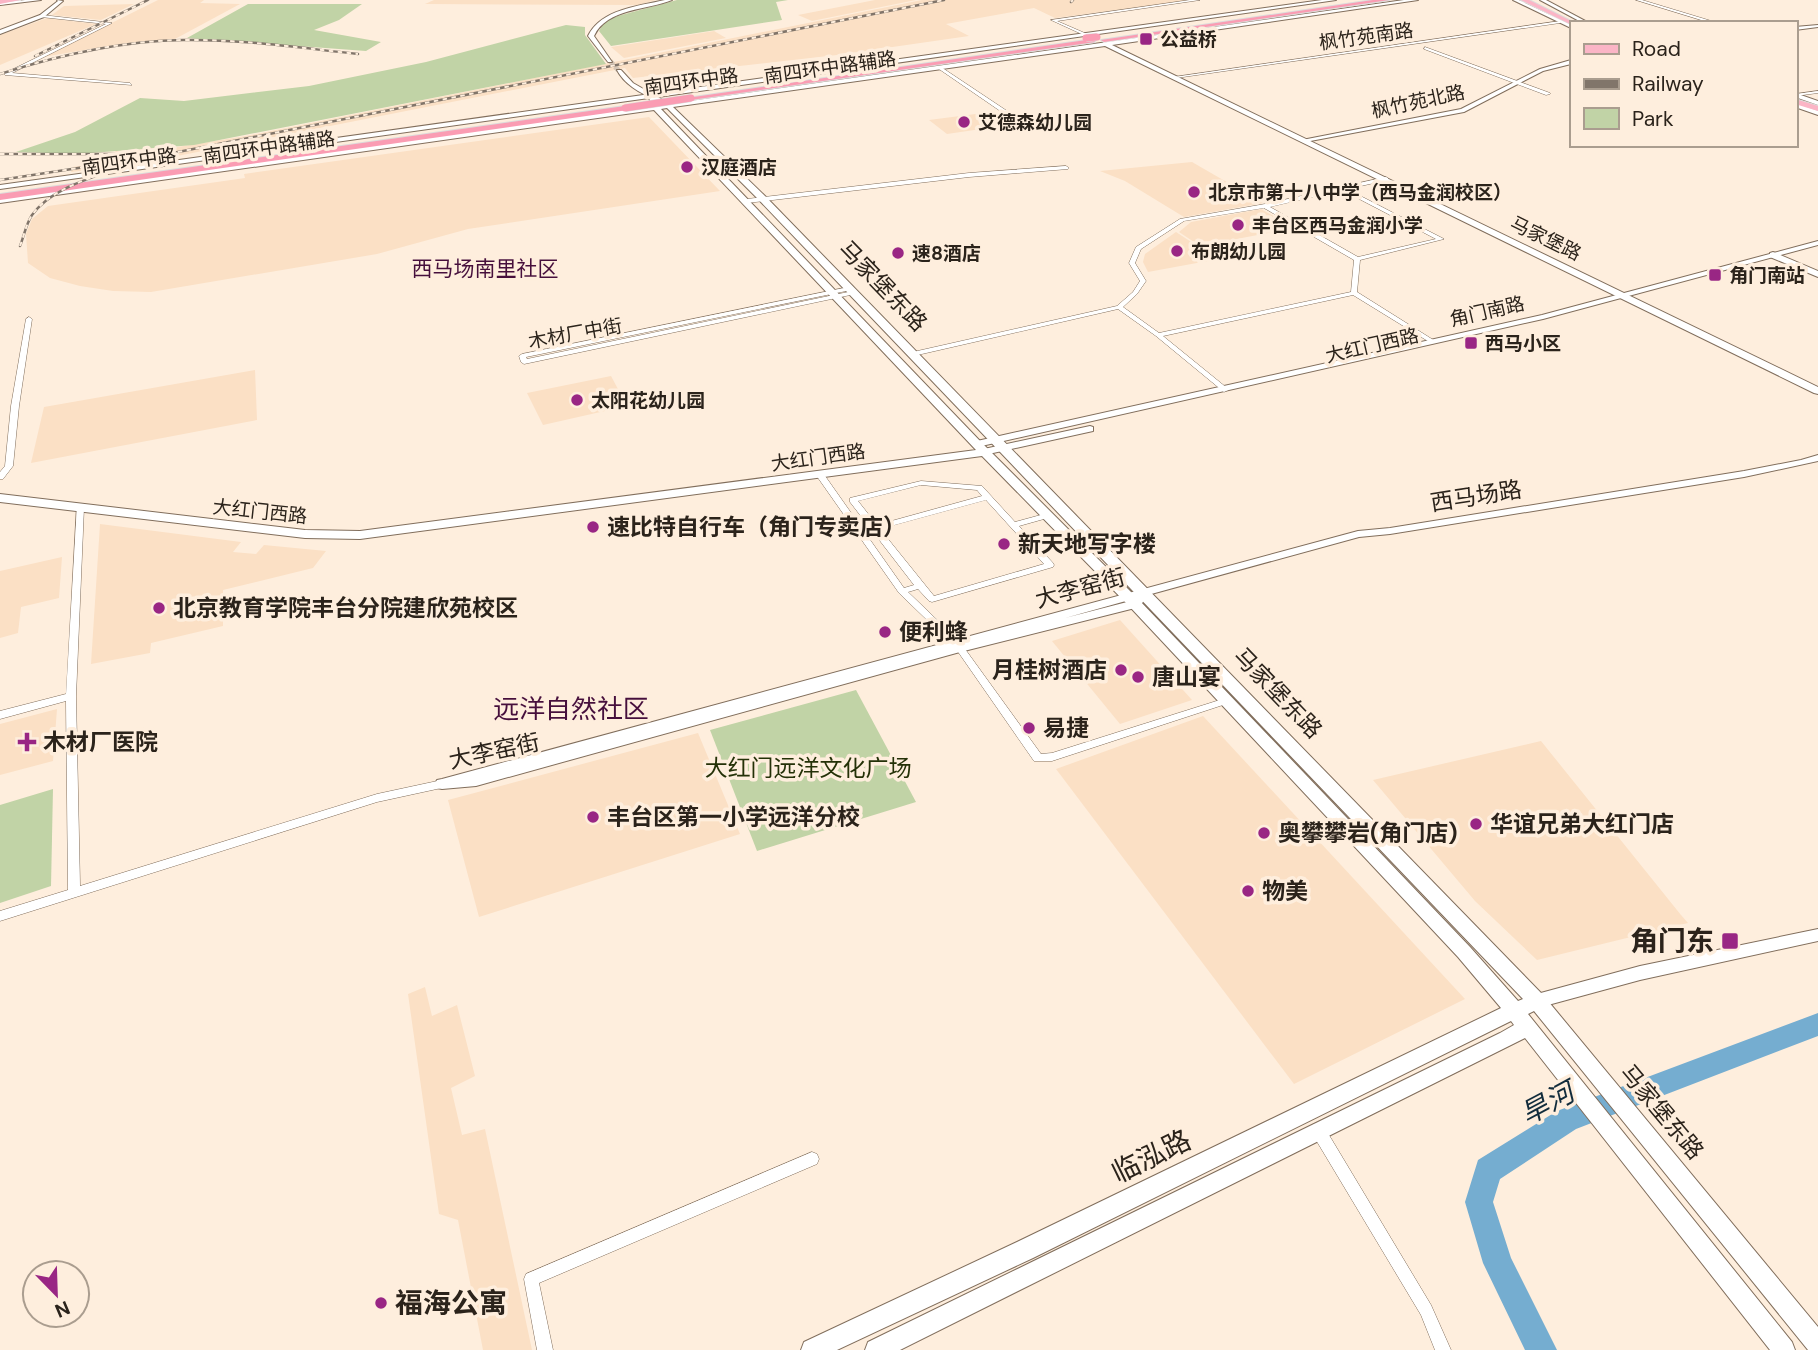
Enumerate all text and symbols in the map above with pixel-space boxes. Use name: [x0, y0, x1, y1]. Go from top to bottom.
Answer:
street label: 枫竹苑南路: [1317, 18, 1415, 55]
legend: [1570, 21, 1797, 147]
place label: 公益桥: [1160, 27, 1217, 52]
marker: 公益桥: [1138, 31, 1154, 47]
text: Road: [1632, 35, 1681, 63]
street label: 南四环中路辅路: [762, 46, 898, 89]
street label: 南四环中路: [642, 63, 740, 100]
text: Railway: [1632, 70, 1704, 98]
street label: 枫竹苑北路: [1369, 79, 1467, 124]
text: Park: [1632, 105, 1674, 133]
place label: 艾德森幼儿园: [978, 110, 1092, 135]
marker: 艾德森幼儿园: [956, 114, 972, 130]
street label: 南四环中路辅路: [201, 126, 337, 169]
street label: 南四环中路: [80, 143, 178, 180]
place label: 汉庭酒店: [701, 155, 777, 180]
marker: 汉庭酒店: [679, 159, 695, 175]
place label: 北京市第十八中学（西马金润校区）: [1208, 180, 1512, 205]
marker: 北京市第十八中学（西马金润校区）: [1186, 184, 1202, 200]
street label: 马家堡路: [1506, 211, 1585, 266]
place label: 丰台区西马金润小学: [1252, 213, 1423, 238]
marker: 丰台区西马金润小学: [1230, 217, 1246, 233]
street label: 马家堡东路: [832, 234, 934, 338]
place label: 布朗幼儿园: [1191, 239, 1286, 264]
place label: 速8酒店: [912, 241, 981, 266]
marker: 布朗幼儿园: [1169, 243, 1185, 259]
marker: 速8酒店: [890, 245, 906, 261]
district label: 西马场南里社区: [412, 255, 559, 283]
place label: 角门南站: [1729, 263, 1805, 288]
marker: 角门南站: [1707, 267, 1723, 283]
street label: 角门南路: [1447, 291, 1527, 332]
street label: 木材厂中街: [526, 313, 624, 354]
street label: 大红门西路: [1323, 323, 1421, 368]
place label: 西马小区: [1485, 331, 1561, 356]
marker: 西马小区: [1463, 335, 1479, 351]
place label: 太阳花幼儿园: [591, 388, 705, 413]
marker: 太阳花幼儿园: [569, 392, 585, 408]
street label: 大红门西路: [769, 439, 867, 476]
street label: 西马场路: [1428, 474, 1524, 518]
street label: 大红门西路: [211, 494, 309, 529]
place label: 速比特自行车（角门专卖店）: [607, 512, 906, 542]
marker: 速比特自行车（角门专卖店）: [585, 519, 601, 535]
place label: 新天地写字楼: [1018, 529, 1156, 559]
marker: 新天地写字楼: [996, 536, 1012, 552]
street label: 大李窑街: [1032, 562, 1128, 614]
place label: 北京教育学院丰台分院建欣苑校区: [173, 593, 518, 623]
marker: 北京教育学院丰台分院建欣苑校区: [151, 600, 167, 616]
place label: 便利蜂: [899, 617, 968, 647]
marker: 便利蜂: [877, 624, 893, 640]
street label: 马家堡东路: [1227, 641, 1329, 745]
place label: 月桂树酒店: [992, 655, 1107, 685]
marker: 月桂树酒店: [1113, 662, 1129, 678]
place label: 唐山宴: [1152, 662, 1221, 692]
marker: 唐山宴: [1130, 669, 1146, 685]
district label: 远洋自然社区: [493, 692, 649, 726]
place label: 易捷: [1043, 713, 1089, 743]
marker: 易捷: [1021, 720, 1037, 736]
place label: 木材厂医院: [43, 727, 158, 757]
street label: 大李窑街: [446, 727, 542, 775]
marker: 木材厂医院: [17, 732, 37, 752]
park label: 大红门远洋文化广场: [705, 753, 912, 783]
place label: 丰台区第一小学远洋分校: [607, 802, 860, 832]
marker: 丰台区第一小学远洋分校: [585, 809, 601, 825]
place label: 华谊兄弟大红门店: [1490, 809, 1674, 839]
marker: 华谊兄弟大红门店: [1468, 816, 1484, 832]
place label: 奥攀攀岩(角门店): [1278, 818, 1458, 848]
marker: 奥攀攀岩(角门店): [1256, 825, 1272, 841]
place label: 物美: [1262, 876, 1308, 906]
marker: 物美: [1240, 883, 1256, 899]
place label: 角门东: [1630, 923, 1714, 960]
marker: 角门东: [1720, 931, 1740, 951]
street label: 马家堡东路: [1614, 1058, 1710, 1166]
water label: 旱河: [1514, 1072, 1585, 1133]
street label: 临泓路: [1105, 1121, 1197, 1191]
north arrow: [21, 1259, 91, 1329]
place label: 福海公寓: [395, 1285, 507, 1322]
text: N: [51, 1295, 74, 1323]
marker: 福海公寓: [373, 1295, 389, 1311]

